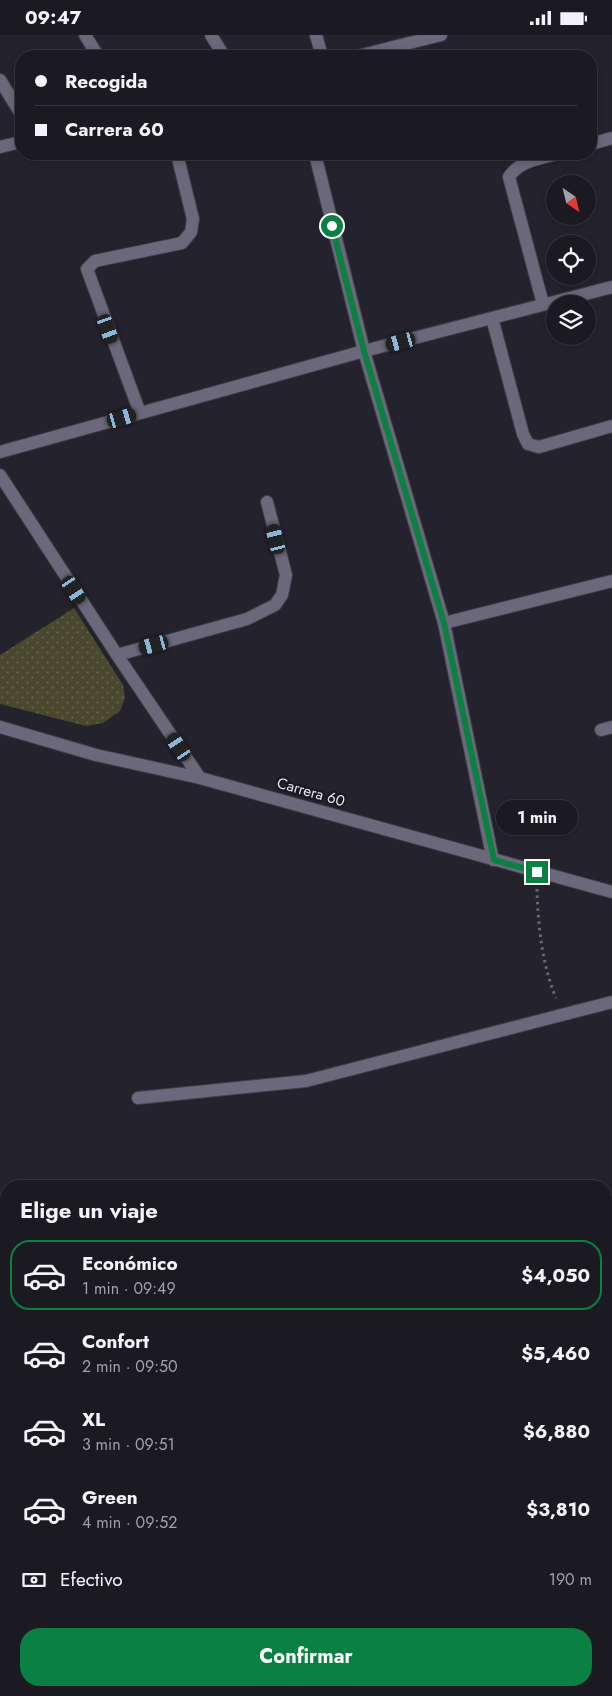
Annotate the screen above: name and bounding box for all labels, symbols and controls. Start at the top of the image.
text: 09:47 [25,4,81,31]
text: Recogida [65,68,148,95]
text: Carrera 60 [65,116,164,143]
north arrow [546,175,596,225]
map controls [546,175,596,345]
route start [321,215,343,237]
button: locate [546,235,596,285]
button: layers [546,295,596,345]
car [95,312,120,346]
car [384,331,417,353]
car [105,407,138,429]
car [265,523,286,555]
car [59,573,88,607]
car [137,634,170,656]
car [164,730,193,764]
street label: Carrera 60 [274,772,348,812]
callout: 1 min [496,799,578,835]
text: 1 min [517,806,557,829]
route end [526,861,548,883]
text: Elige un viaje [20,1194,158,1226]
text: Económico [82,1250,178,1277]
icon: car [22,1253,67,1298]
text: $4,050 [521,1262,590,1289]
text: 1 min · 09:49 [82,1277,176,1300]
text: Confort [82,1328,149,1355]
icon: car [22,1331,67,1376]
text: $5,460 [521,1340,590,1367]
text: 2 min · 09:50 [82,1355,178,1378]
text: XL [82,1406,105,1433]
icon: car [22,1409,67,1454]
text: $6,880 [523,1418,590,1445]
text: 3 min · 09:51 [82,1433,175,1456]
text: Green [82,1484,138,1511]
icon: car [22,1487,67,1532]
text: $3,810 [526,1496,590,1523]
text: 4 min · 09:52 [82,1511,177,1534]
icon: cash [20,1566,48,1594]
text: Efectivo [60,1566,123,1593]
text: 190 m [549,1568,592,1591]
button: Confirmar [20,1628,592,1686]

